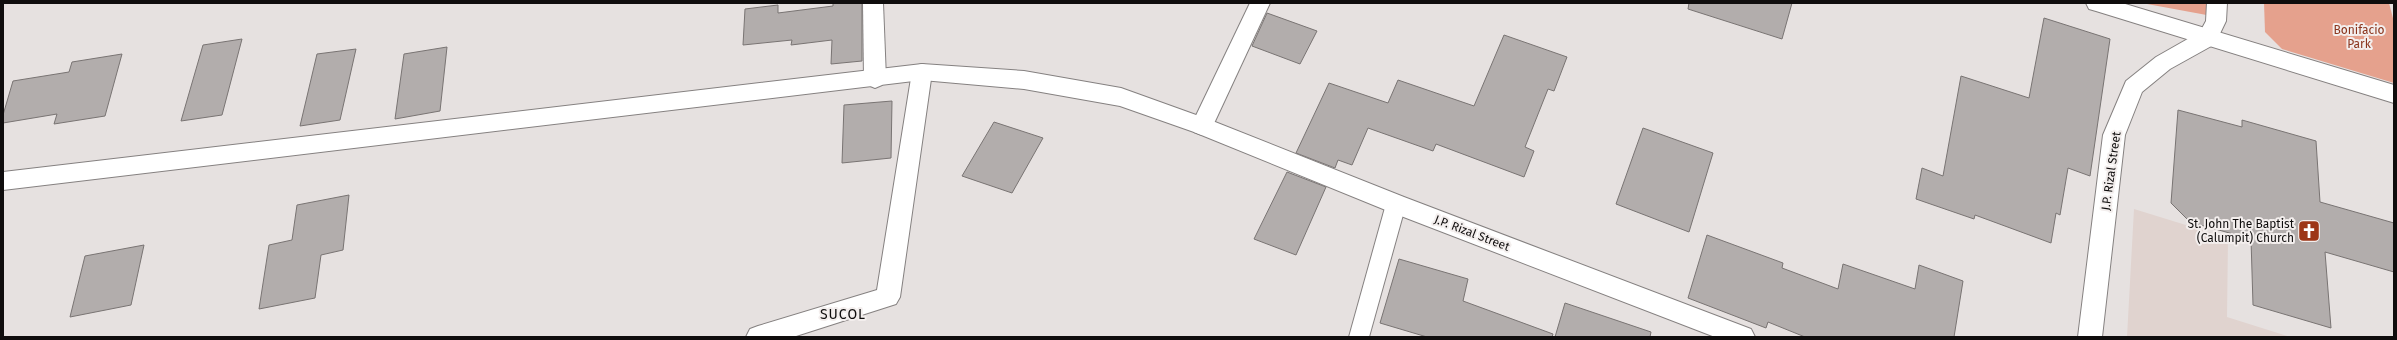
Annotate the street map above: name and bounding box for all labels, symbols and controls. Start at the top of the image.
park label: Bonifacio Park [2333,23,2385,51]
street label: J.P. Rizal Street [2099,130,2124,211]
street label: J.P. Rizal Street [1432,212,1512,254]
place label: St. John The Baptist (Calumpit) Church [2188,217,2295,245]
church icon: St. John The Baptist (Calumpit) Church [2296,218,2322,244]
district label: SUCOL [820,306,866,323]

